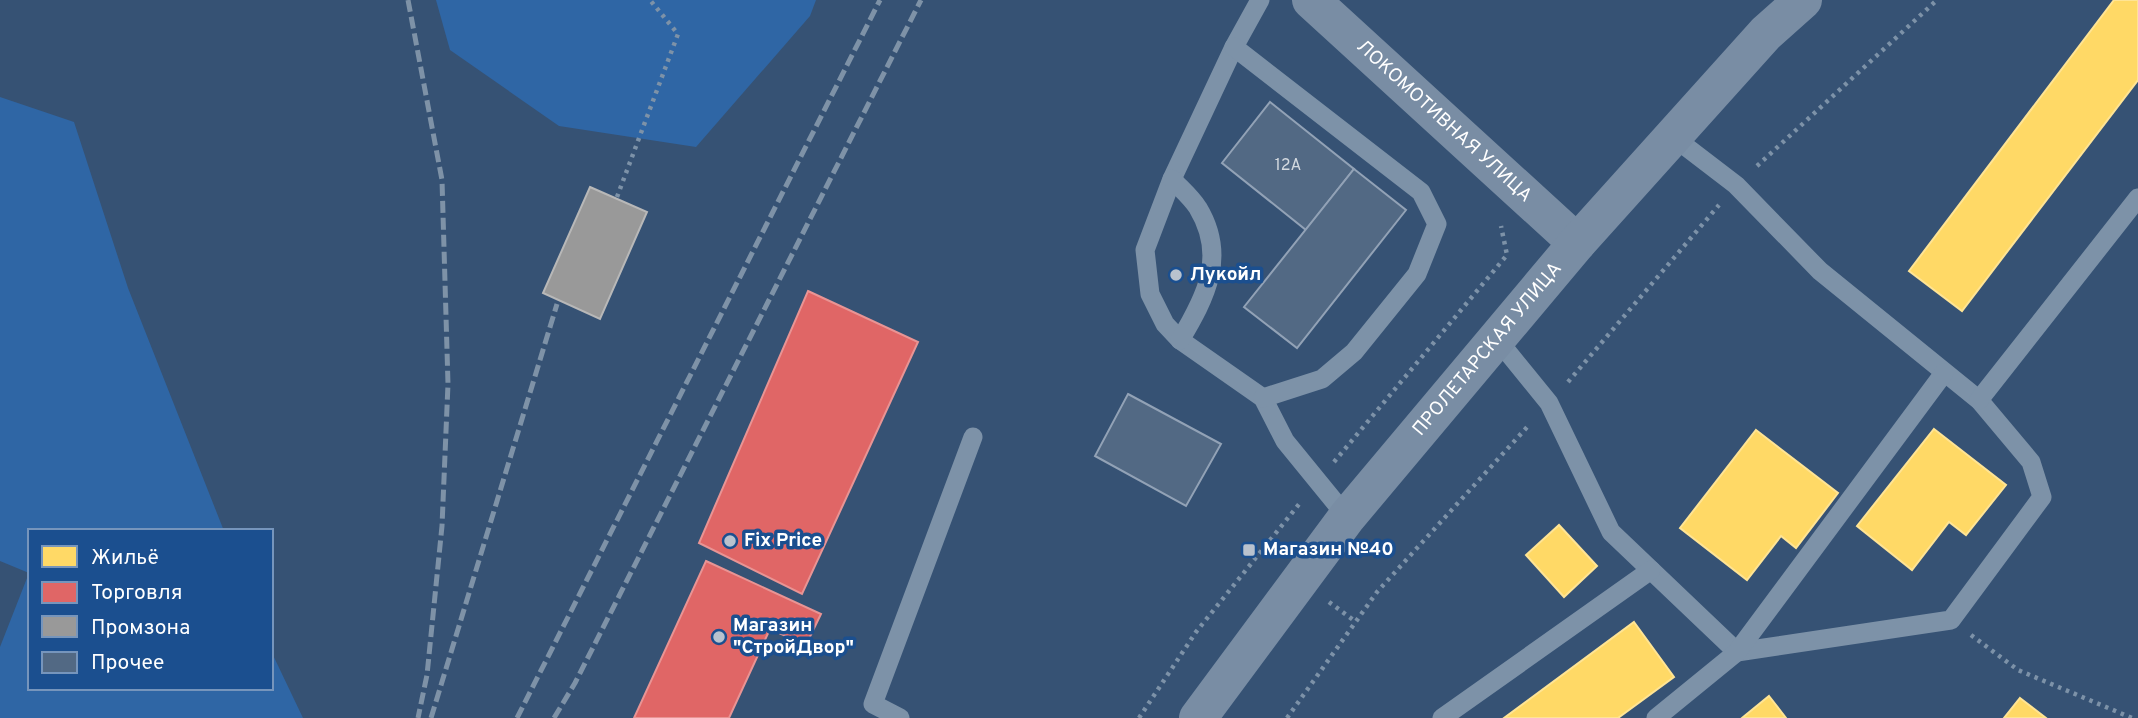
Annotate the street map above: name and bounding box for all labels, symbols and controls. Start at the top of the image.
street label: ЛОКОМОТИВНАЯ УЛИЦА [1351,35,1537,208]
house number: 12А [1275,156,1301,176]
street label: ПРОЛЕТАРСКАЯ УЛИЦА [1408,258,1568,441]
place label: Лукойл [1190,263,1261,287]
marker: Лукойл [1168,267,1184,283]
legend [28,529,273,690]
place label: Fix Price [744,529,822,553]
marker: Fix Price [722,533,738,549]
place label: Магазин №40 [1263,538,1394,562]
marker: Магазин №40 [1241,542,1257,558]
text: Жильё [91,545,159,572]
text: Торговля [91,580,182,607]
place label: Магазин "СтройДвор" [733,614,854,660]
text: Промзона [91,615,190,642]
marker: Магазин "СтройДвор" [711,629,727,645]
text: Прочее [91,650,164,677]

